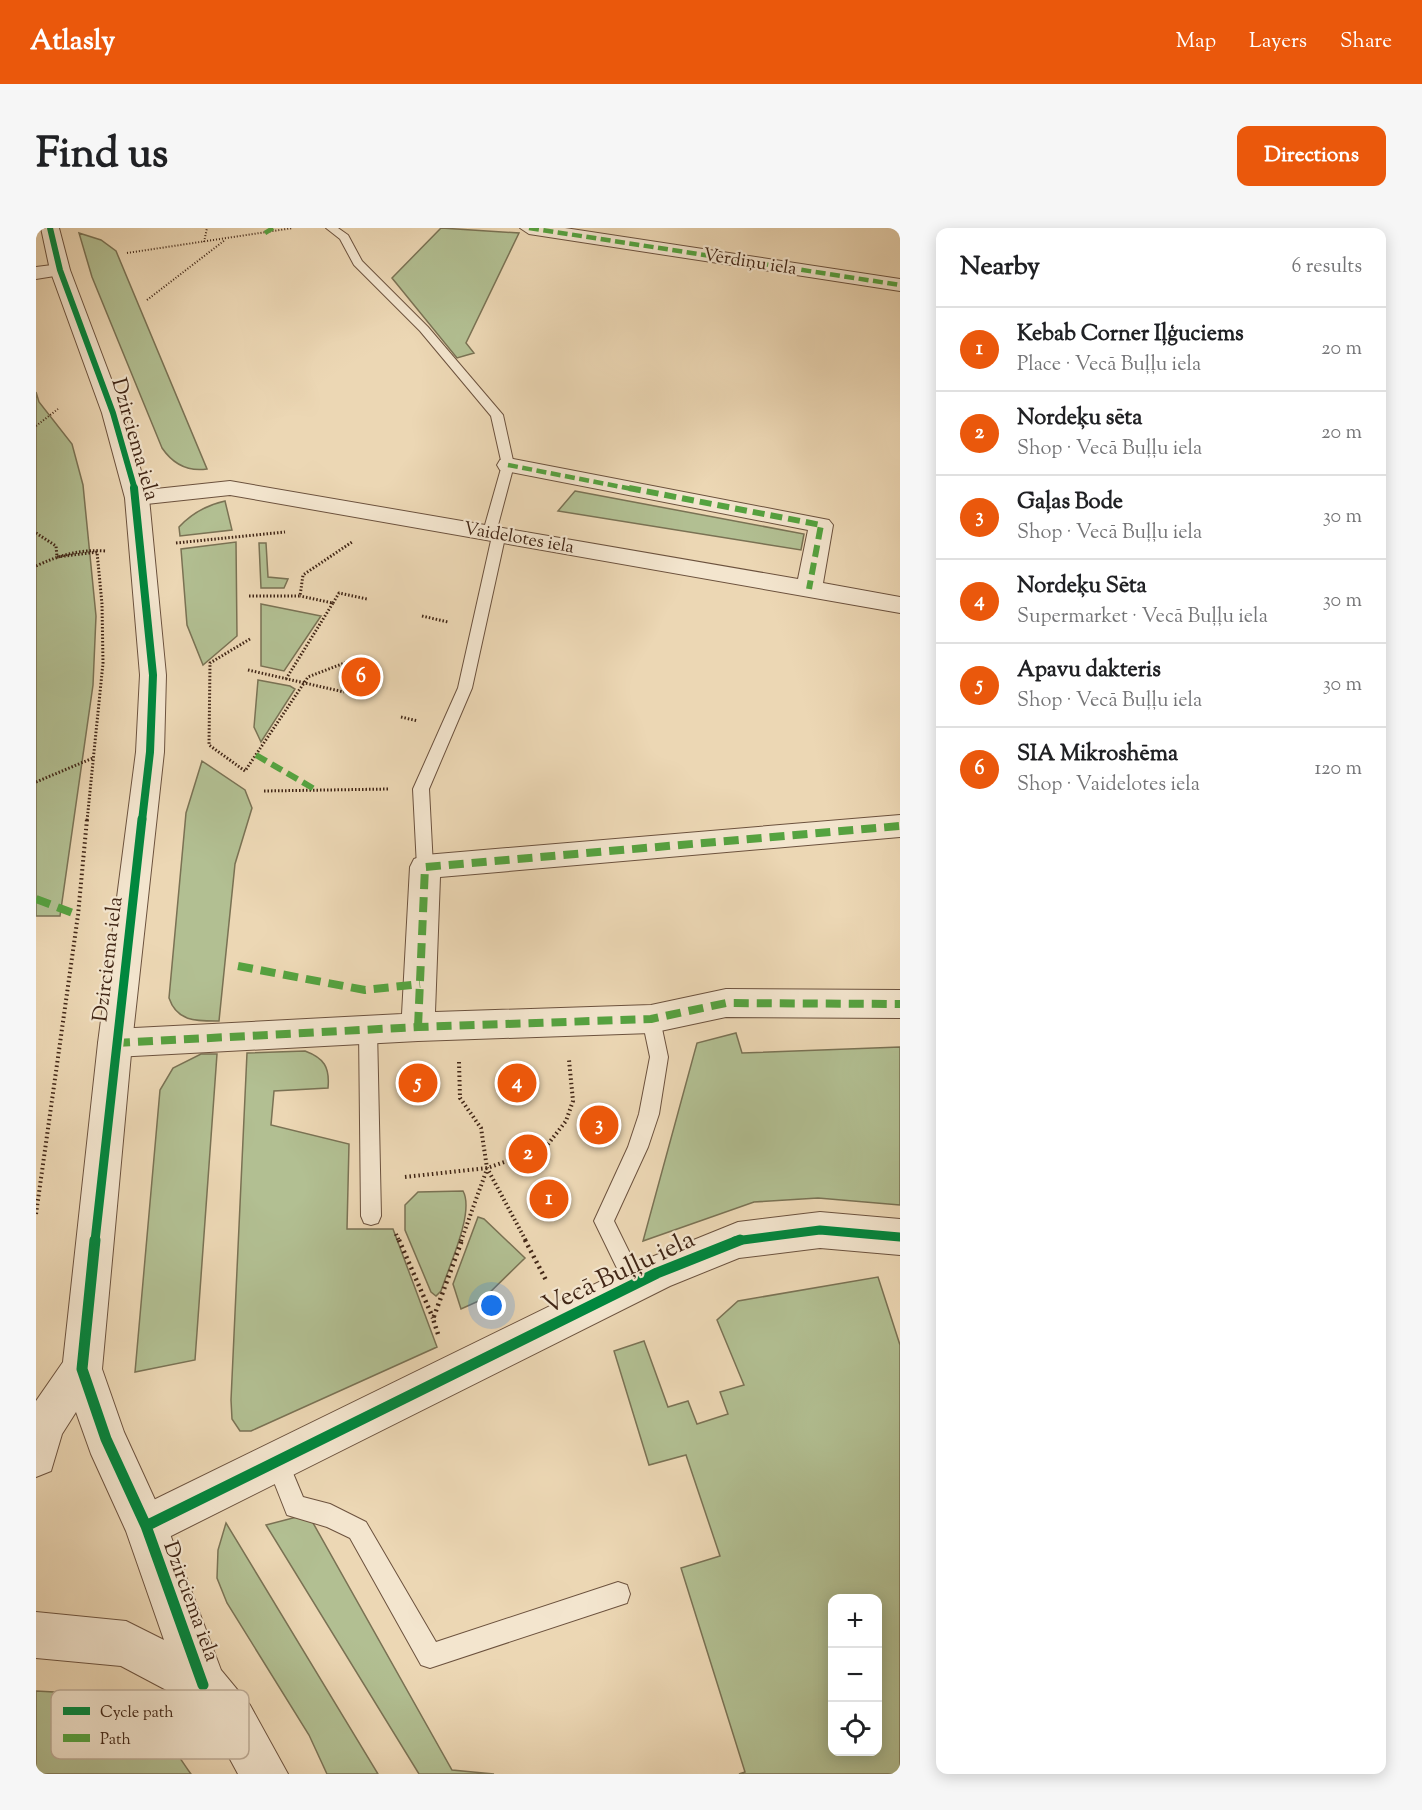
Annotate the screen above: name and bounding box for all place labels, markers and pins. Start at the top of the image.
pin: 6 [342,654,380,700]
pin: 5 [398,1060,437,1106]
pin: 4 [498,1060,536,1106]
pin: 3 [580,1102,618,1148]
pin: 2 [508,1132,548,1176]
pin: 1 [530,1176,568,1222]

